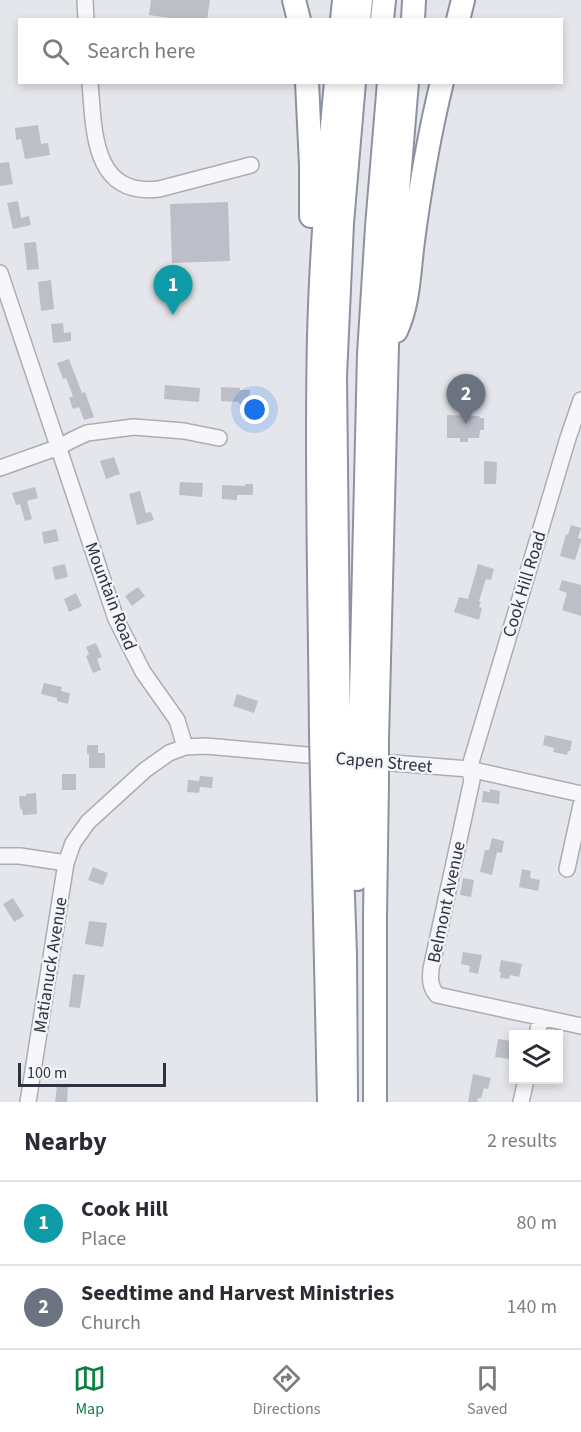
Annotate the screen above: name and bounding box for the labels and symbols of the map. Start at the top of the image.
pin: 1 [154,266,192,315]
pin: 2 [446,374,486,424]
your location [240,395,269,424]
street label: Cook Hill Road [496,528,552,640]
street label: Mountain Road [78,539,143,654]
street label: Capen Street [335,746,433,779]
street label: Belmont Avenue [421,839,472,965]
street label: Matianuck Avenue [27,895,74,1035]
scale bar [18,1060,166,1088]

